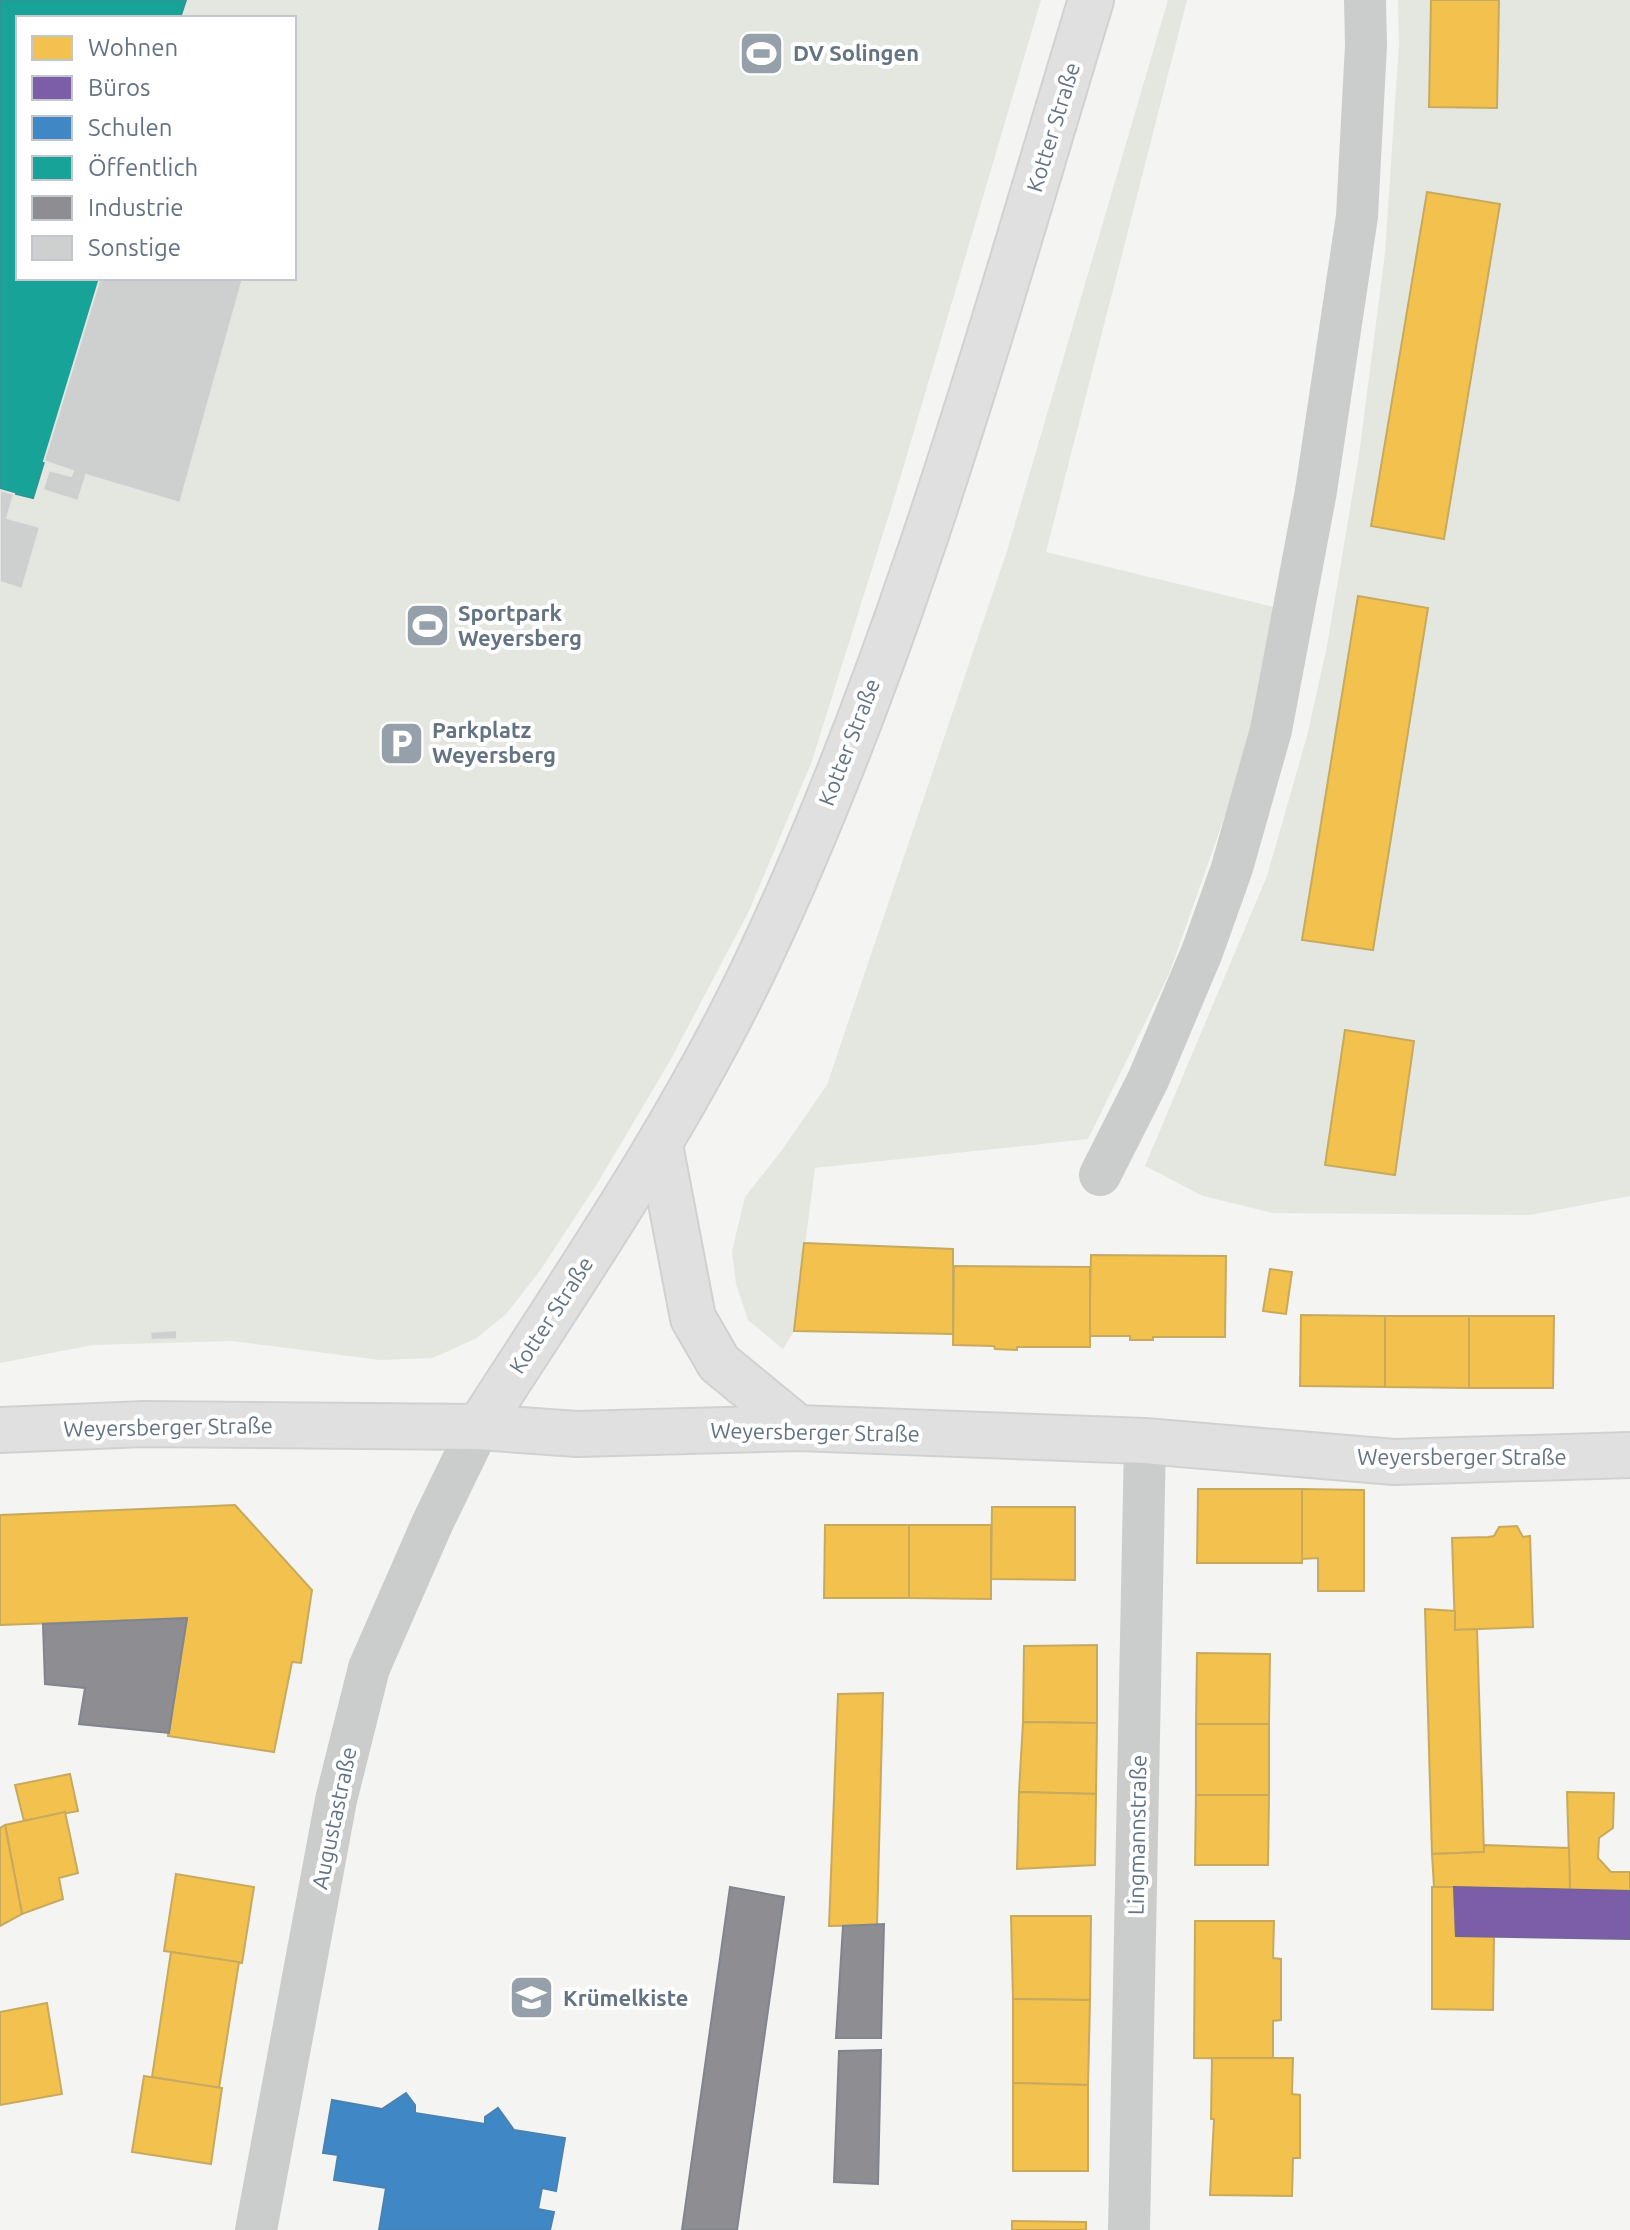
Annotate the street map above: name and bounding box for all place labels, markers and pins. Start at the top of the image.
sports icon: DV Solingen [738,29,786,77]
place label: DV Solingen [793,40,919,65]
place label: Sportpark Weyersberg [458,600,582,650]
sports icon: Sportpark Weyersberg [403,602,451,650]
place label: Parkplatz Weyersberg [432,717,556,767]
parking icon: Parkplatz Weyersberg [377,719,425,767]
school or university icon: Krümelkiste [508,1974,556,2022]
place label: Krümelkiste [563,1985,689,2010]

